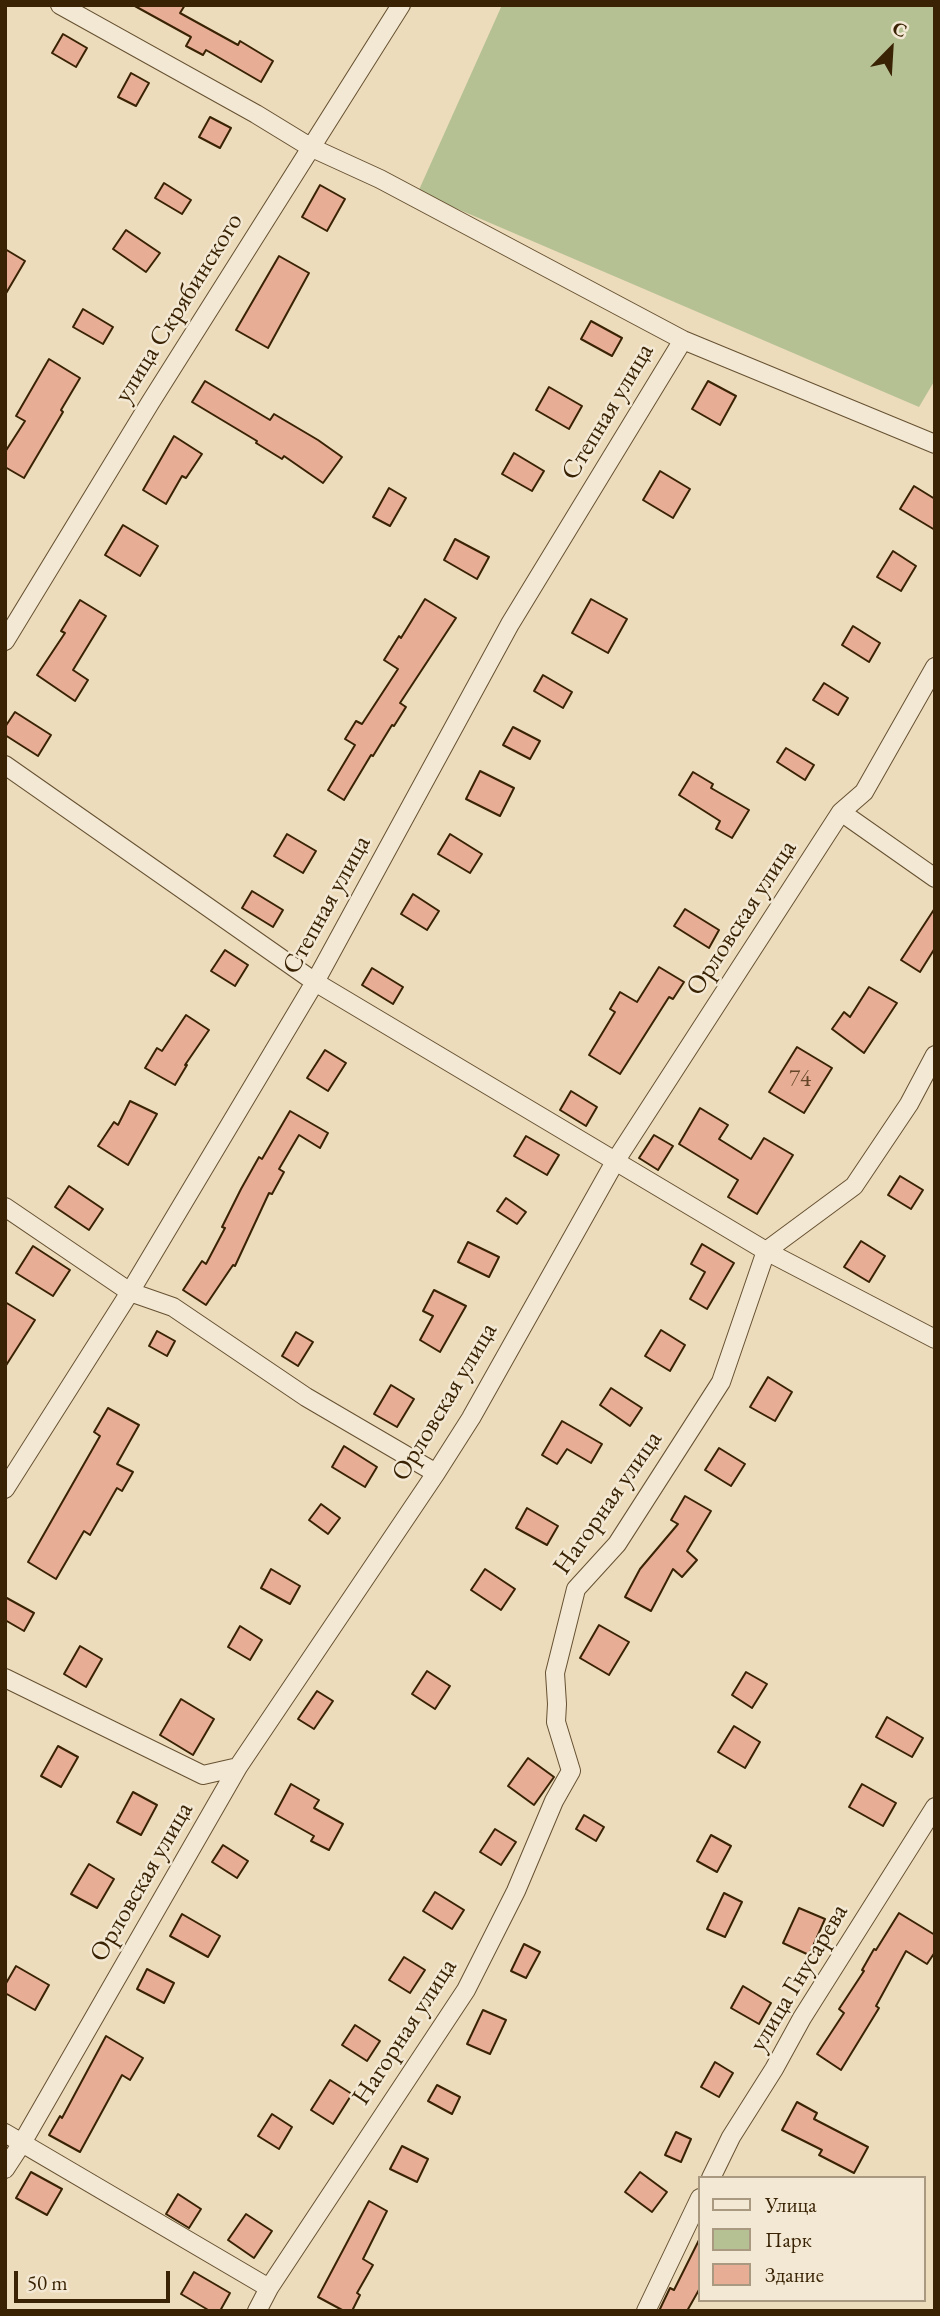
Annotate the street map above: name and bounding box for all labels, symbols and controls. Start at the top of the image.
north arrow [856,14,926,84]
text: С [888,15,911,44]
street label: улица Скрябинского [108,207,250,409]
street label: Степная улица [555,338,661,486]
street label: Степная улица [276,830,378,980]
street label: Орловская улица [680,834,804,1002]
house number: 74 [789,1066,811,1094]
street label: Орловская улица [385,1317,505,1487]
street label: Нагорная улица [547,1425,669,1581]
street label: Орловская улица [84,1797,200,1967]
street label: улица Гнусарева [743,1899,855,2057]
street label: Нагорная улица [346,1953,464,2111]
legend [698,2176,926,2302]
text: Улица [765,2191,817,2218]
text: Парк [765,2226,812,2253]
scale bar [18,2256,173,2300]
text: Здание [765,2261,824,2288]
text: 50 m [27,2269,68,2296]

